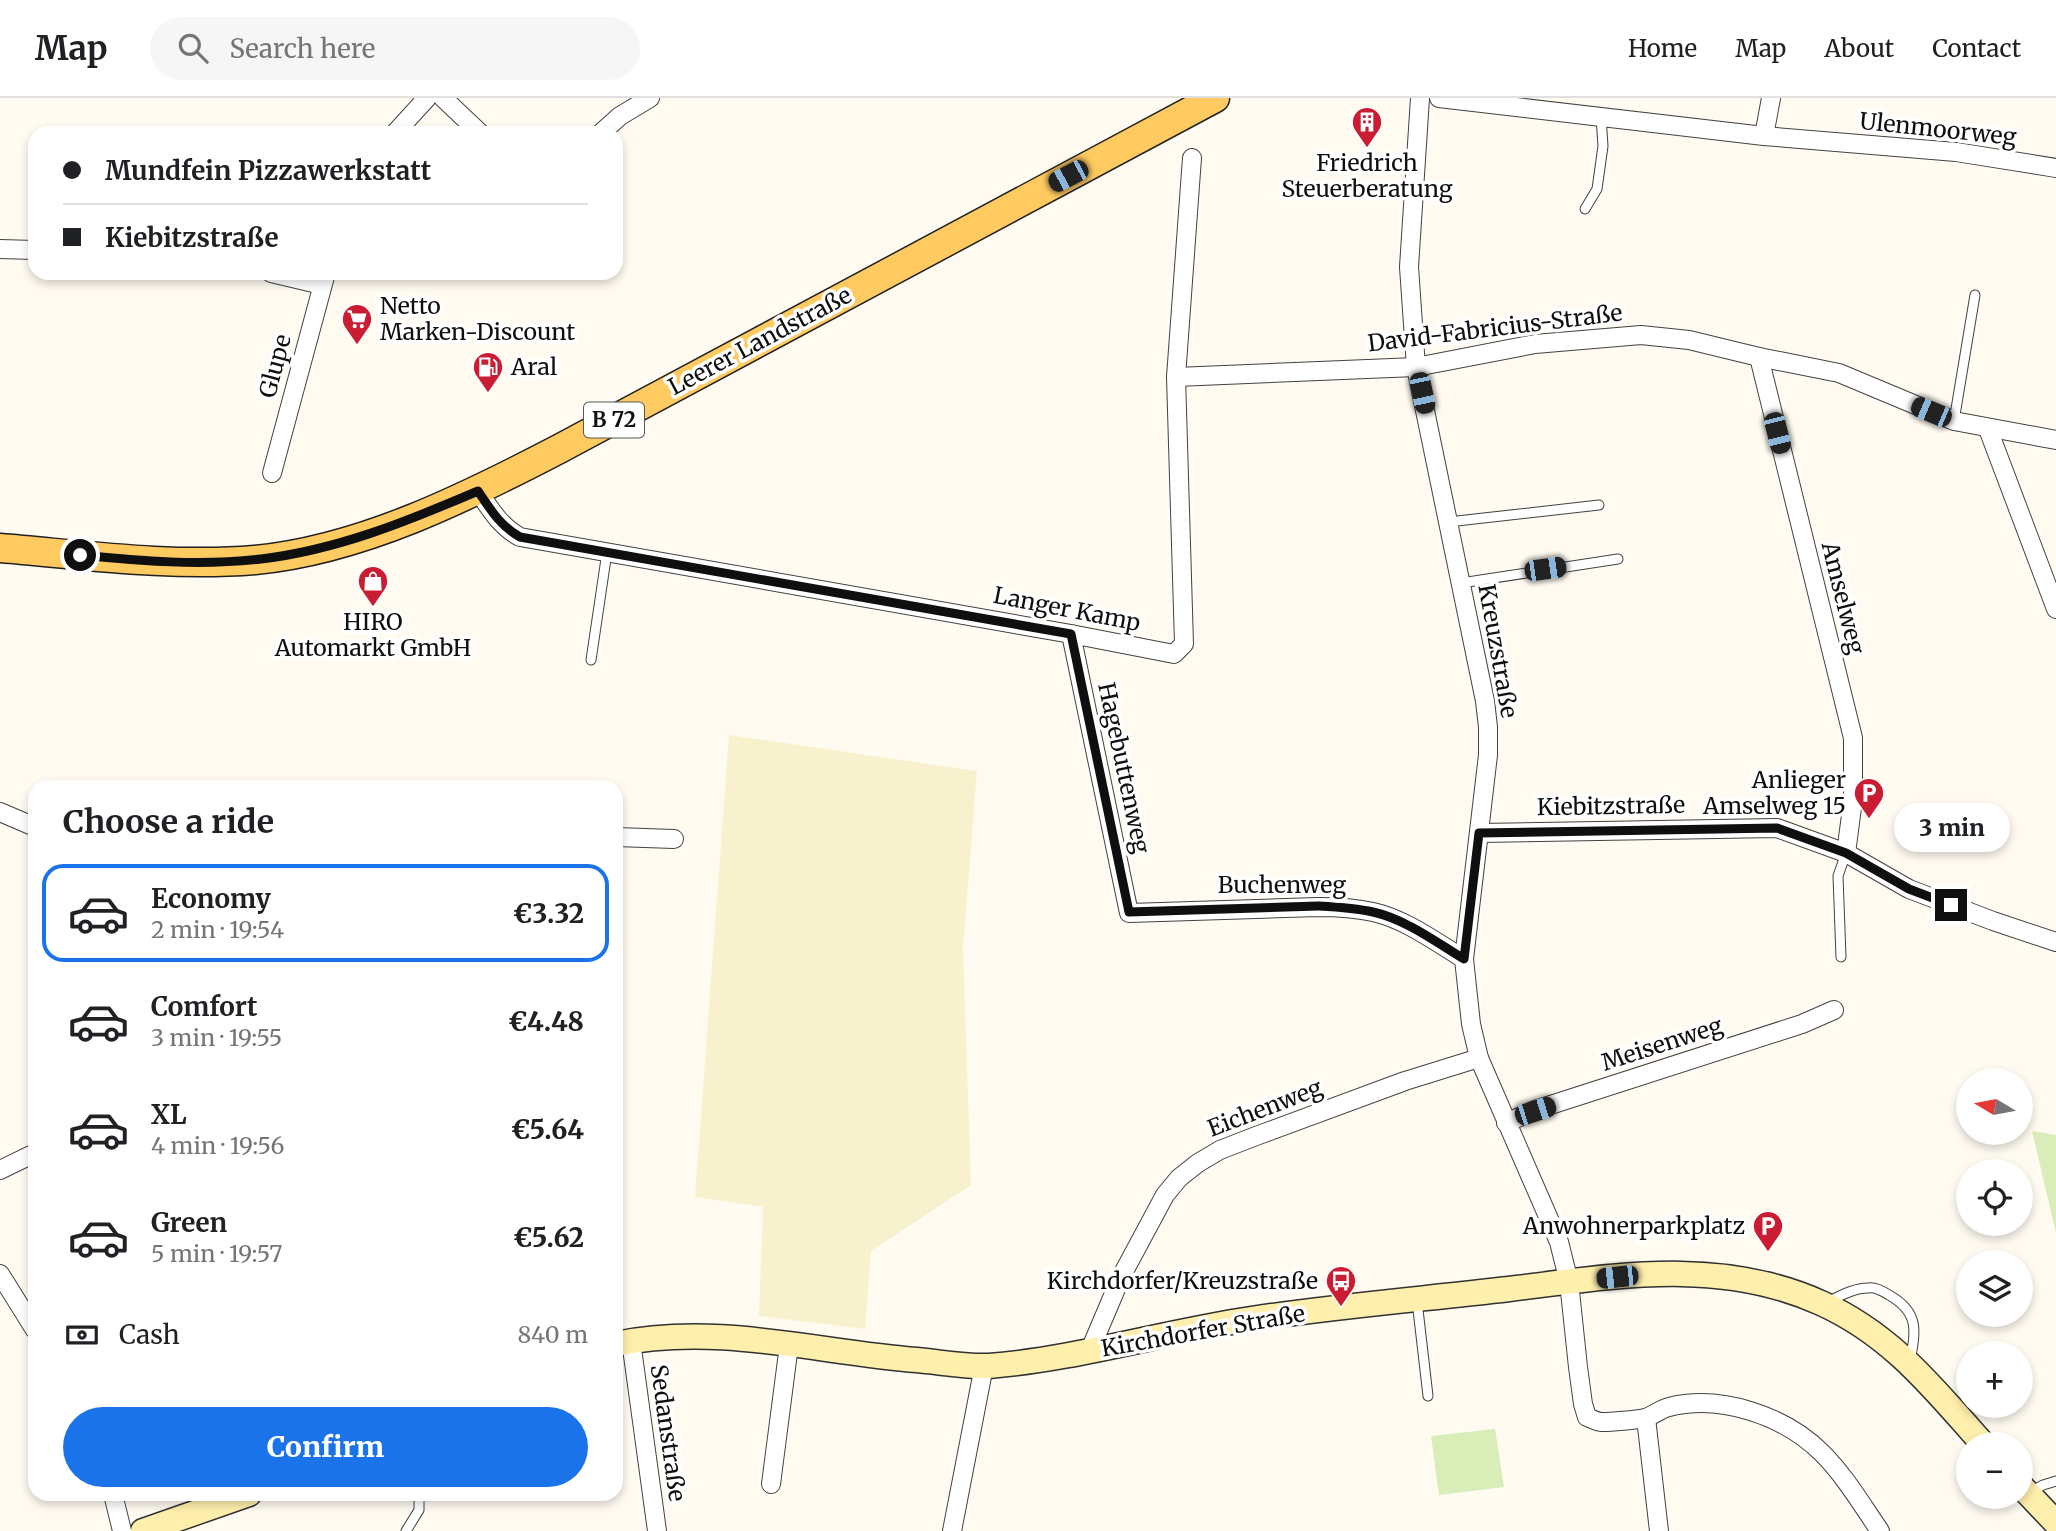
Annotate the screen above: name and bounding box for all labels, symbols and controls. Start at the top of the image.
search box [150,17,640,80]
text: Map [35,28,108,69]
icon: search [174,29,212,67]
text: Search here [230,32,375,65]
text: Home [1628,33,1697,64]
text: Map [1735,33,1786,64]
text: About [1824,33,1894,64]
text: Contact [1932,33,2021,64]
building icon: Friedrich Steuerberatung [1350,105,1384,149]
street label: Ulenmoorweg [1858,106,2018,151]
place label: Friedrich Steuerberatung [1281,148,1453,203]
text: Mundfein Pizzawerkstatt [105,154,431,187]
car [1045,157,1092,195]
text: Kiebitzstraße [105,221,279,254]
street label: Leerer Landstraße [663,280,856,401]
place label: Netto Marken-Discount [380,291,575,346]
street label: David-Fabricius-Straße [1366,297,1624,358]
supermarket icon: Netto Marken-Discount [340,302,374,346]
street label: Glupe [252,331,297,401]
fuel station icon: Aral [471,350,505,394]
place label: Aral [510,352,557,381]
car [1408,370,1437,416]
car [1908,394,1955,430]
road number: B 72 [584,402,644,438]
car [1762,410,1793,456]
street label: Amselweg [1815,538,1871,657]
route start [64,539,96,571]
car [1523,556,1568,582]
shop icon: HIRO Automarkt GmbH [356,564,390,608]
street label: Langer Kamp [991,580,1143,637]
street label: Kreuzstraße [1472,582,1525,720]
place label: HIRO Automarkt GmbH [274,607,471,662]
street label: Hagebuttenweg [1092,680,1157,856]
place label: Anlieger Amselweg 15 [1702,765,1846,820]
parking icon: Anlieger Amselweg 15 [1852,776,1886,820]
street label: Kiebitzstraße [1536,790,1685,821]
text: Choose a ride [63,802,274,842]
callout: 3 min [1893,804,2009,852]
text: 3 min [1919,813,1985,842]
street label: Buchenweg [1218,870,1346,899]
icon: car [67,882,130,945]
text: Economy [151,882,271,915]
route end [1935,889,1967,921]
text: €3.32 [513,897,584,930]
text: 2 min · 19:54 [151,915,284,944]
icon: car [67,990,130,1053]
text: Comfort [151,990,257,1023]
text: €4.48 [508,1005,584,1038]
street label: Meisenweg [1598,1010,1726,1077]
text: 3 min · 19:55 [151,1023,282,1052]
north arrow [1956,1068,2034,1144]
map controls [1956,1068,2033,1509]
street label: Eichenweg [1203,1072,1326,1143]
car [1512,1095,1559,1127]
icon: car [67,1098,130,1161]
text: XL [151,1098,187,1131]
text: €5.64 [511,1113,584,1146]
text: 4 min · 19:56 [151,1131,284,1160]
button: locate [1956,1159,2033,1236]
icon: car [67,1206,130,1269]
text: Green [151,1206,227,1239]
parking icon: Anwohnerparkplatz [1751,1209,1785,1253]
place label: Anwohnerparkplatz [1522,1211,1745,1240]
text: €5.62 [513,1221,584,1254]
text: 5 min · 19:57 [151,1239,282,1268]
button: layers [1956,1250,2033,1327]
bus stop icon: Kirchdorfer/Kreuzstraße [1324,1264,1358,1308]
car [1596,1264,1639,1290]
place label: Kirchdorfer/Kreuzstraße [1047,1266,1318,1295]
street label: Kirchdorfer Straße [1099,1298,1307,1363]
icon: cash [63,1316,101,1354]
text: Cash [119,1318,180,1351]
text: 840 m [517,1320,588,1349]
button: + [1956,1341,2033,1418]
street label: Sedanstraße [645,1363,692,1503]
button: Confirm [63,1407,588,1487]
button: − [1956,1432,2033,1509]

